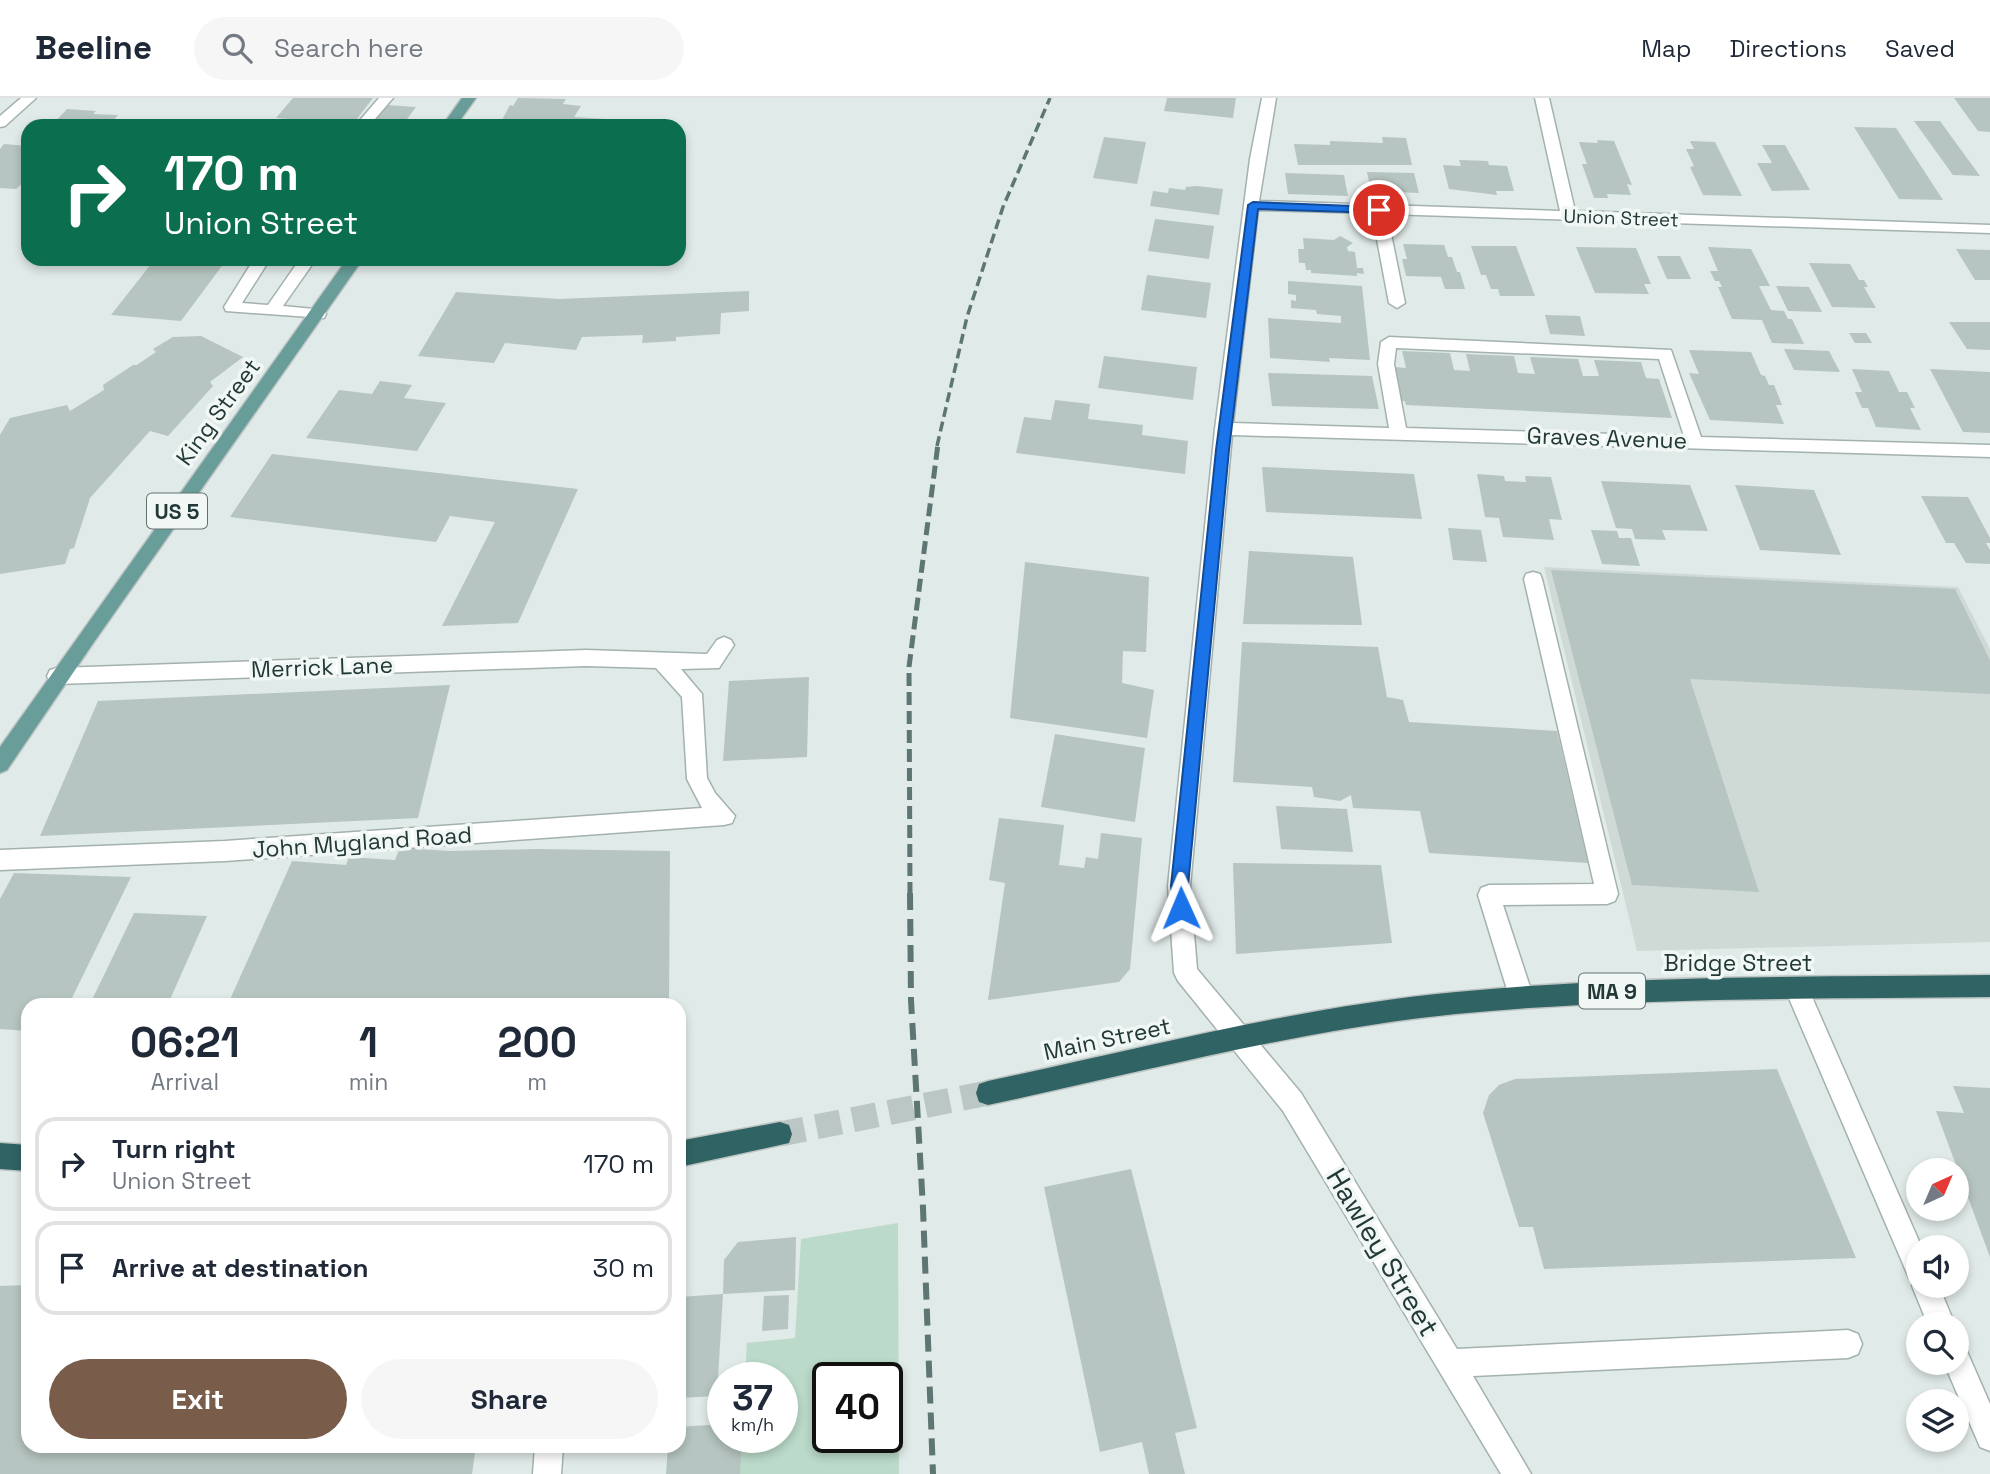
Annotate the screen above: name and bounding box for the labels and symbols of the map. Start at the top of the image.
pin [1349,180,1409,240]
street label: Union Street [1563,203,1679,233]
street label: King Street [169,353,267,471]
street label: Graves Avenue [1526,420,1688,456]
road number: US 5 [147,494,207,528]
street label: Merrick Lane [251,650,393,684]
street label: John Mygland Road [251,819,473,865]
position arrow [1144,871,1218,945]
street label: Bridge Street [1664,948,1812,978]
road number: MA 9 [1579,974,1645,1008]
street label: Main Street [1041,1011,1173,1067]
north arrow [1906,1158,1969,1222]
street label: Hawley Street [1319,1161,1447,1343]
speed limit sign: 40 [812,1362,903,1453]

